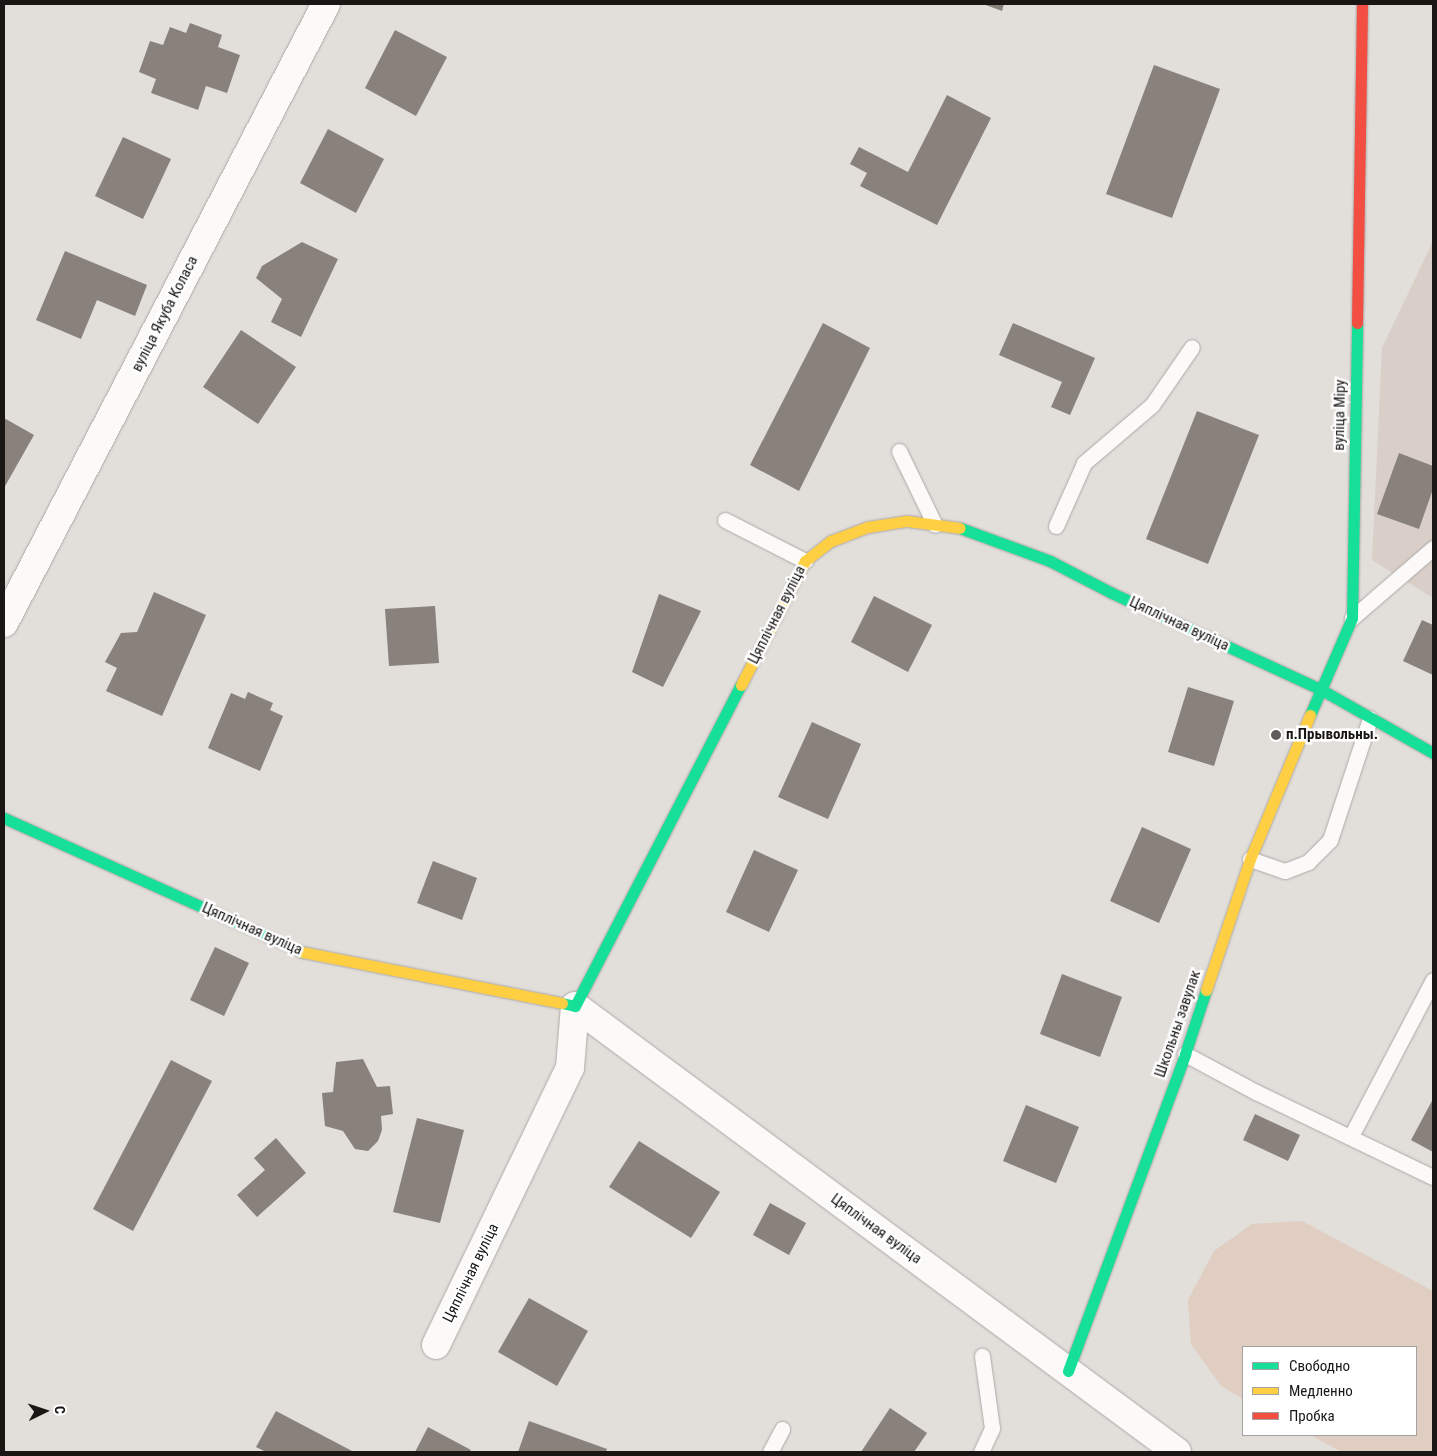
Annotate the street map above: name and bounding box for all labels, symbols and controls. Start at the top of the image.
street label: вуліца Якуба Коласа [128,253,202,375]
street label: вуліца Міру [1330,379,1350,451]
street label: Цяплічная вуліца [745,563,809,667]
street label: Цяплічная вуліца [1126,593,1232,655]
place label: п.Прывольны. [1286,726,1378,744]
marker: п.Прывольны. [1270,729,1282,741]
street label: Цяплічная вуліца [199,899,305,959]
street label: Школьны завулак [1151,968,1205,1080]
street label: Цяплічная вуліца [827,1190,925,1268]
street label: Цяплічная вуліца [439,1221,503,1325]
legend [1242,1346,1417,1436]
text: Свободно [1289,1357,1350,1375]
text: Медленно [1289,1382,1353,1400]
north arrow [20,1386,70,1436]
text: С [52,1405,68,1414]
text: Пробка [1289,1407,1335,1425]

